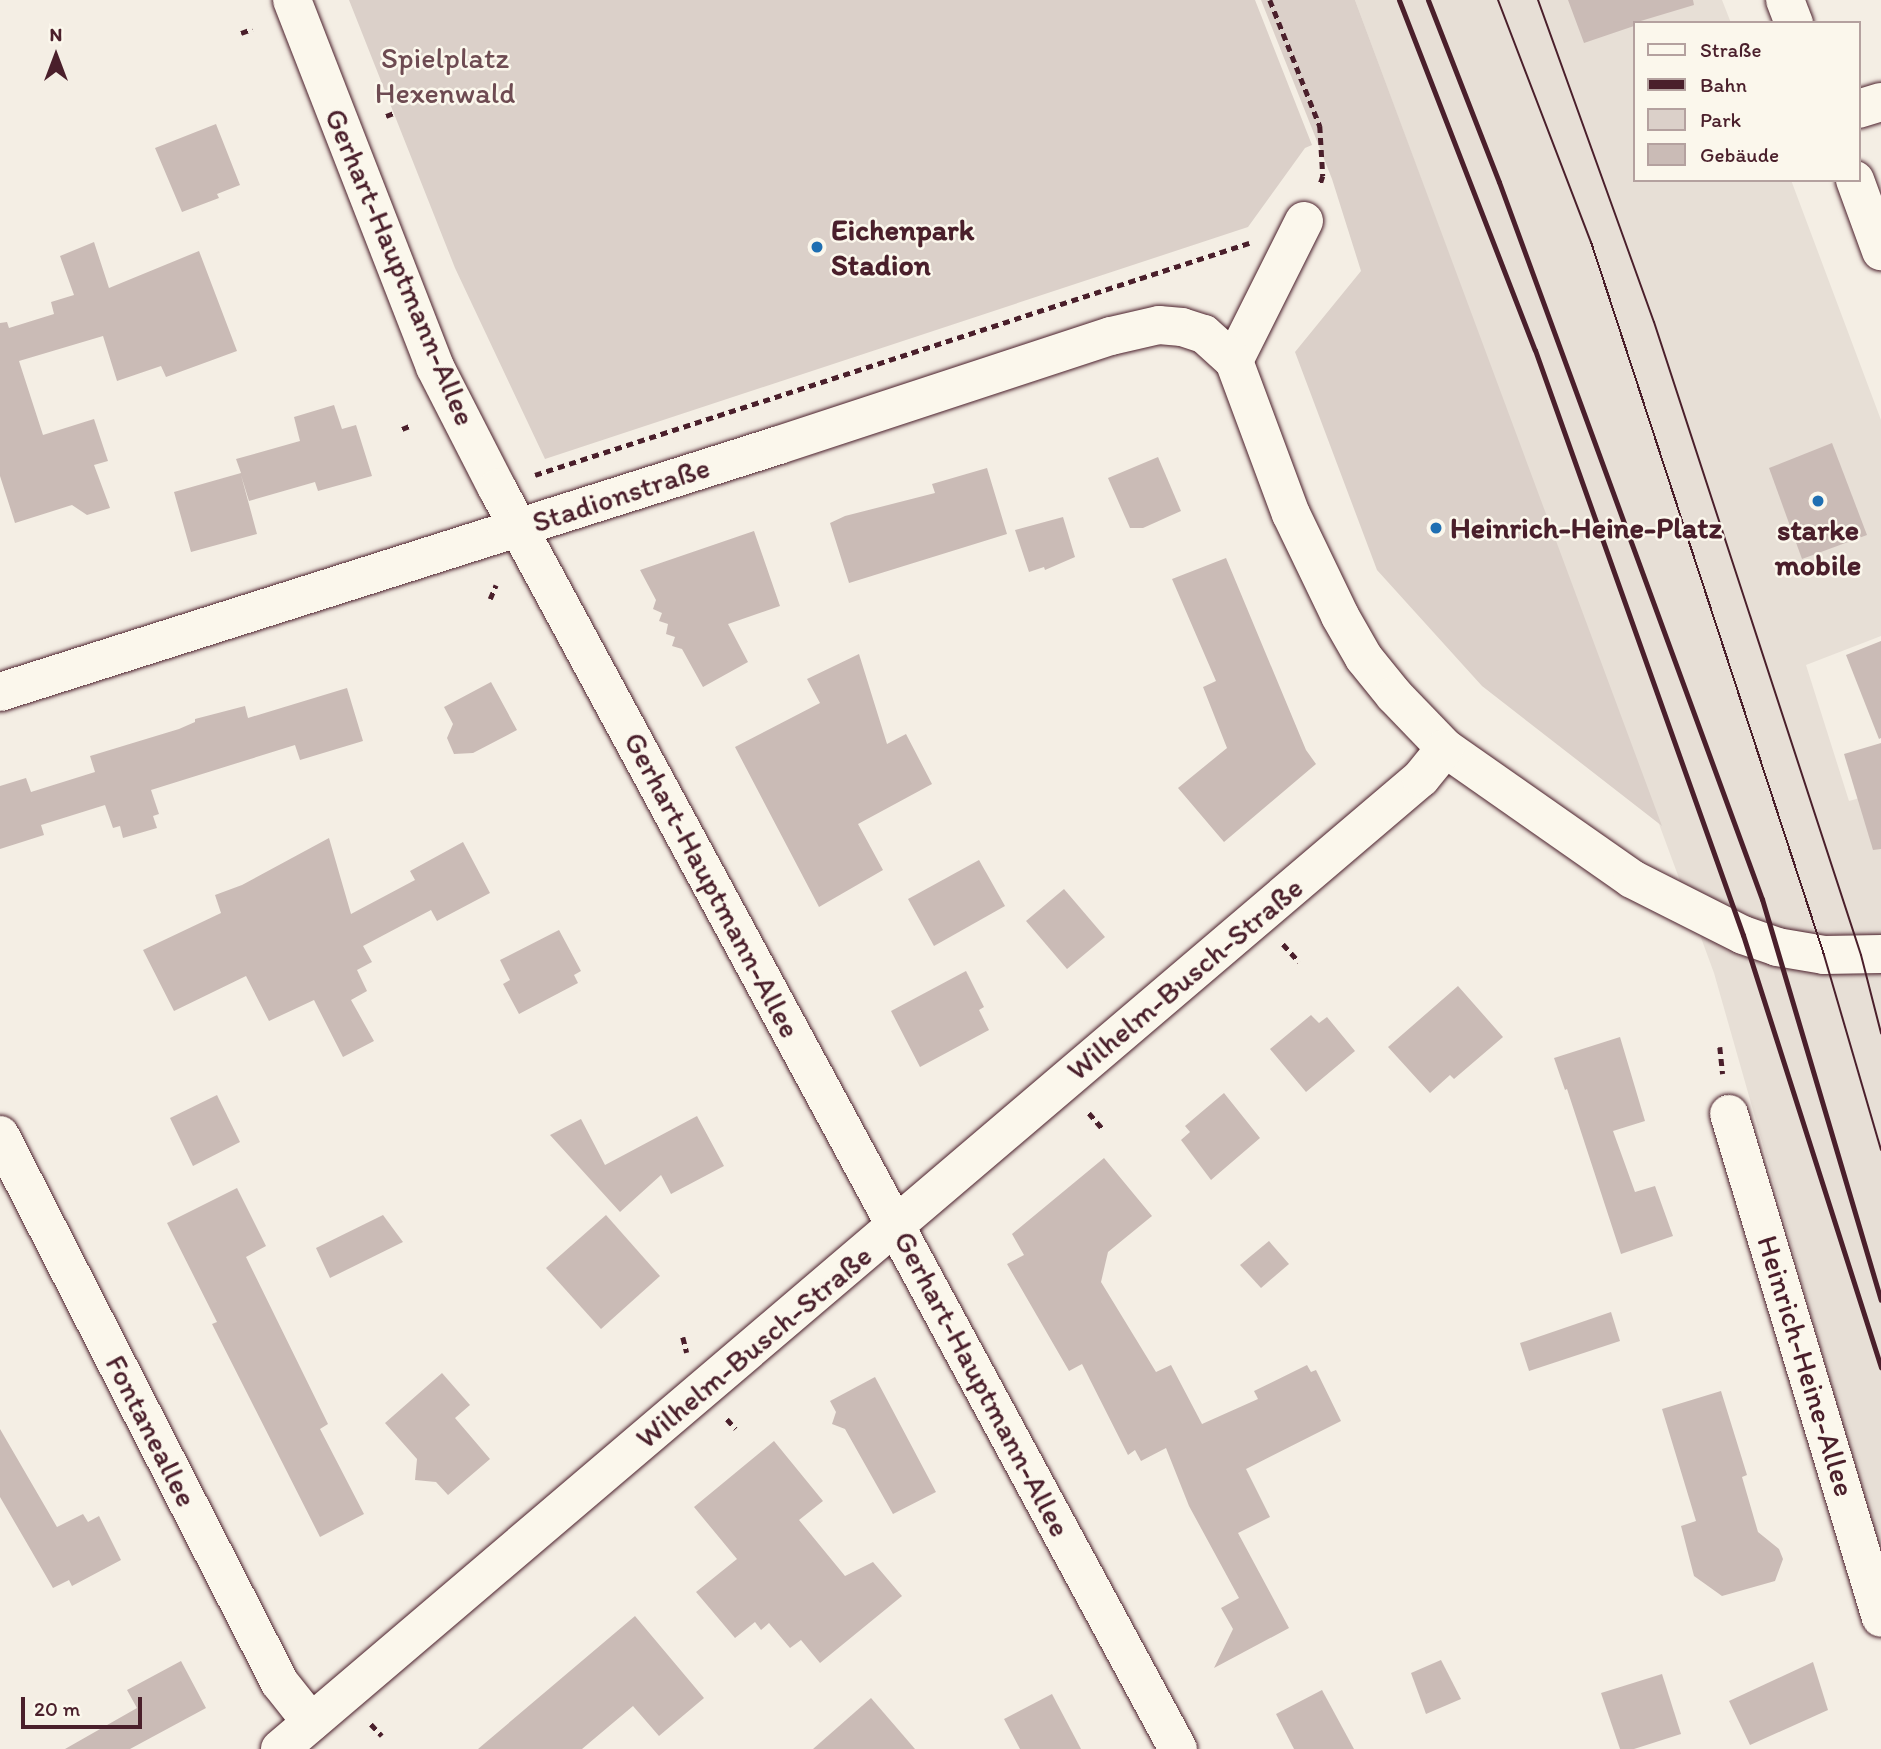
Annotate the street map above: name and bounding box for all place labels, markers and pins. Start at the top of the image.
place label: Eichenpark Stadion [831,212,974,282]
marker: Eichenpark Stadion [809,239,825,255]
marker: starke mobile [1810,493,1826,509]
place label: Heinrich-Heine-Platz [1450,510,1722,546]
place label: starke mobile [1775,512,1861,582]
marker: Heinrich-Heine-Platz [1428,520,1444,536]

